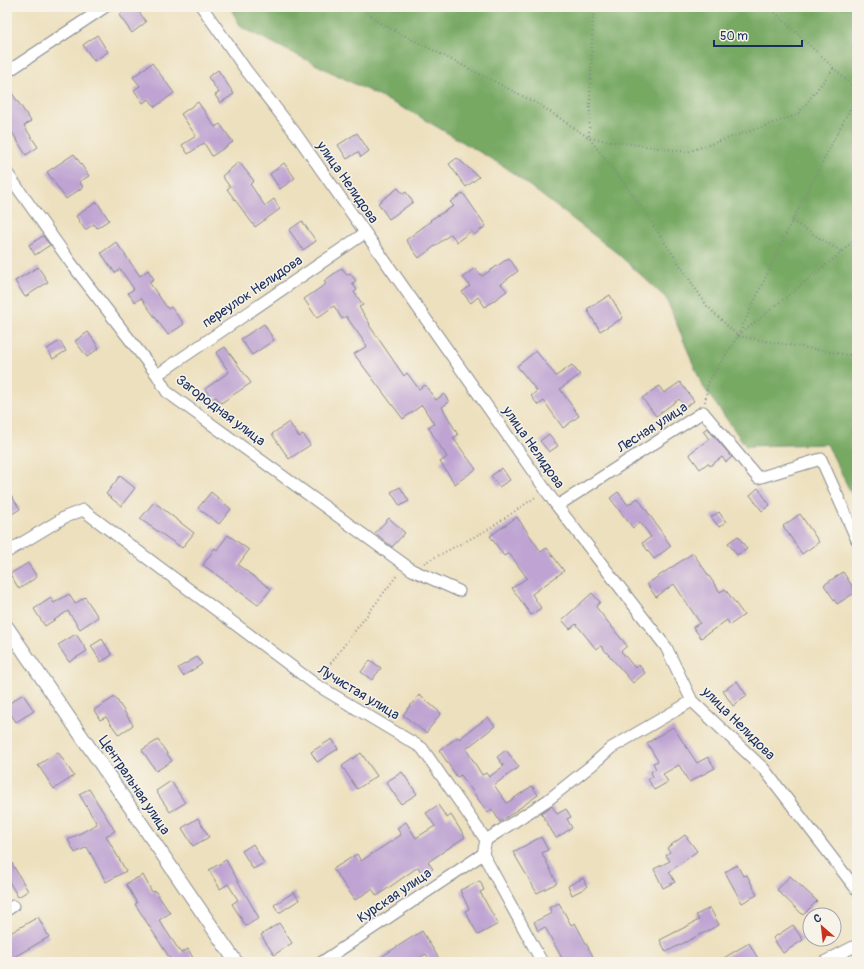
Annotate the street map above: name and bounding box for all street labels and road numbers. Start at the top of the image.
street label: улица Нелидова [312,137,382,227]
street label: переулок Нелидова [199,252,306,331]
street label: Загородная улица [173,371,269,450]
street label: Лесная улица [613,398,691,457]
street label: улица Нелидова [498,402,568,492]
street label: Лучистая улица [314,661,403,724]
street label: улица Нелидова [698,682,779,764]
street label: Центральная улица [95,733,174,838]
street label: Курская улица [354,864,435,926]

